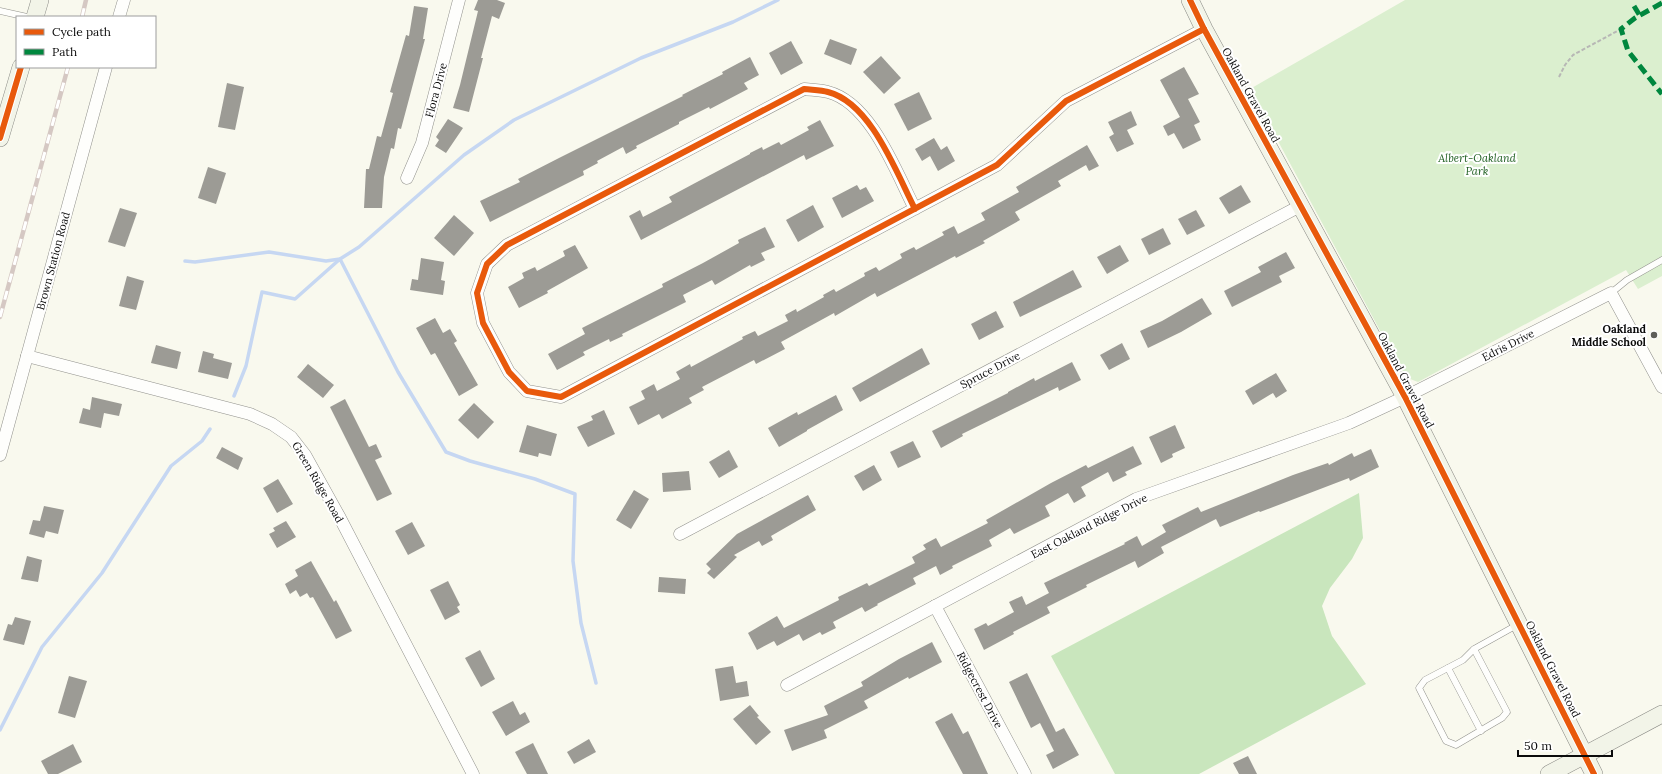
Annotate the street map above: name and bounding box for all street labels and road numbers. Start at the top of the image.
street label: Oakland Gravel Road [1219,45,1283,145]
street label: Flora Drive [422,61,450,119]
street label: Brown Station Road [33,210,73,312]
street label: Edris Drive [1480,326,1536,364]
street label: Oakland Gravel Road [1375,330,1437,431]
street label: Spruce Drive [957,348,1023,392]
street label: Green Ridge Road [289,439,347,525]
street label: East Oakland Ridge Drive [1028,490,1150,561]
street label: Oakland Gravel Road [1523,618,1584,720]
street label: Ridgecrest Drive [954,649,1006,731]

